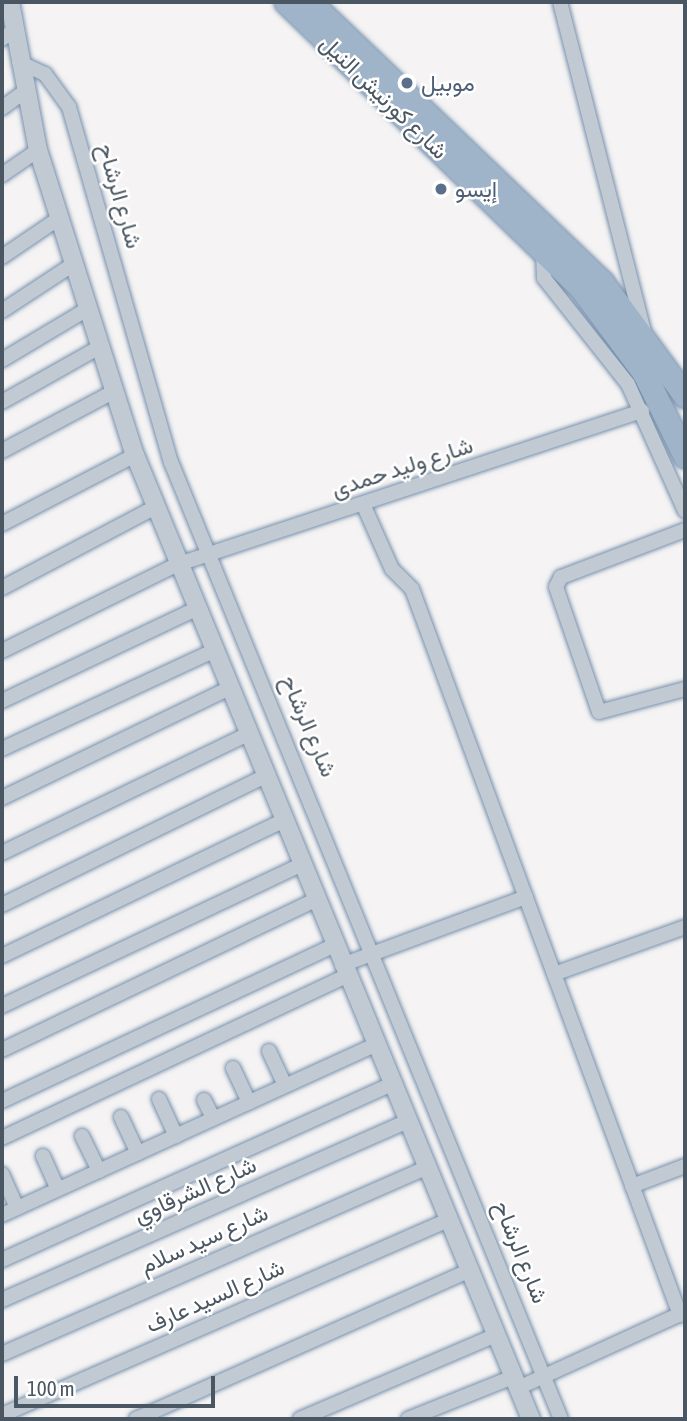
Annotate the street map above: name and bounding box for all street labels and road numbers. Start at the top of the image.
street label: شارع كورنيش النيل [314,29,454,165]
street label: شارع الرشاح [92,140,148,252]
street label: شارع وليد حمدى [328,431,476,503]
street label: شارع الرشاح [275,671,343,781]
street label: شارع الشرقاوي [130,1151,260,1229]
street label: شارع الرشاح [488,1197,554,1307]
street label: شارع سيد سلام [136,1199,272,1279]
street label: شارع السيد عارف [141,1253,289,1339]

